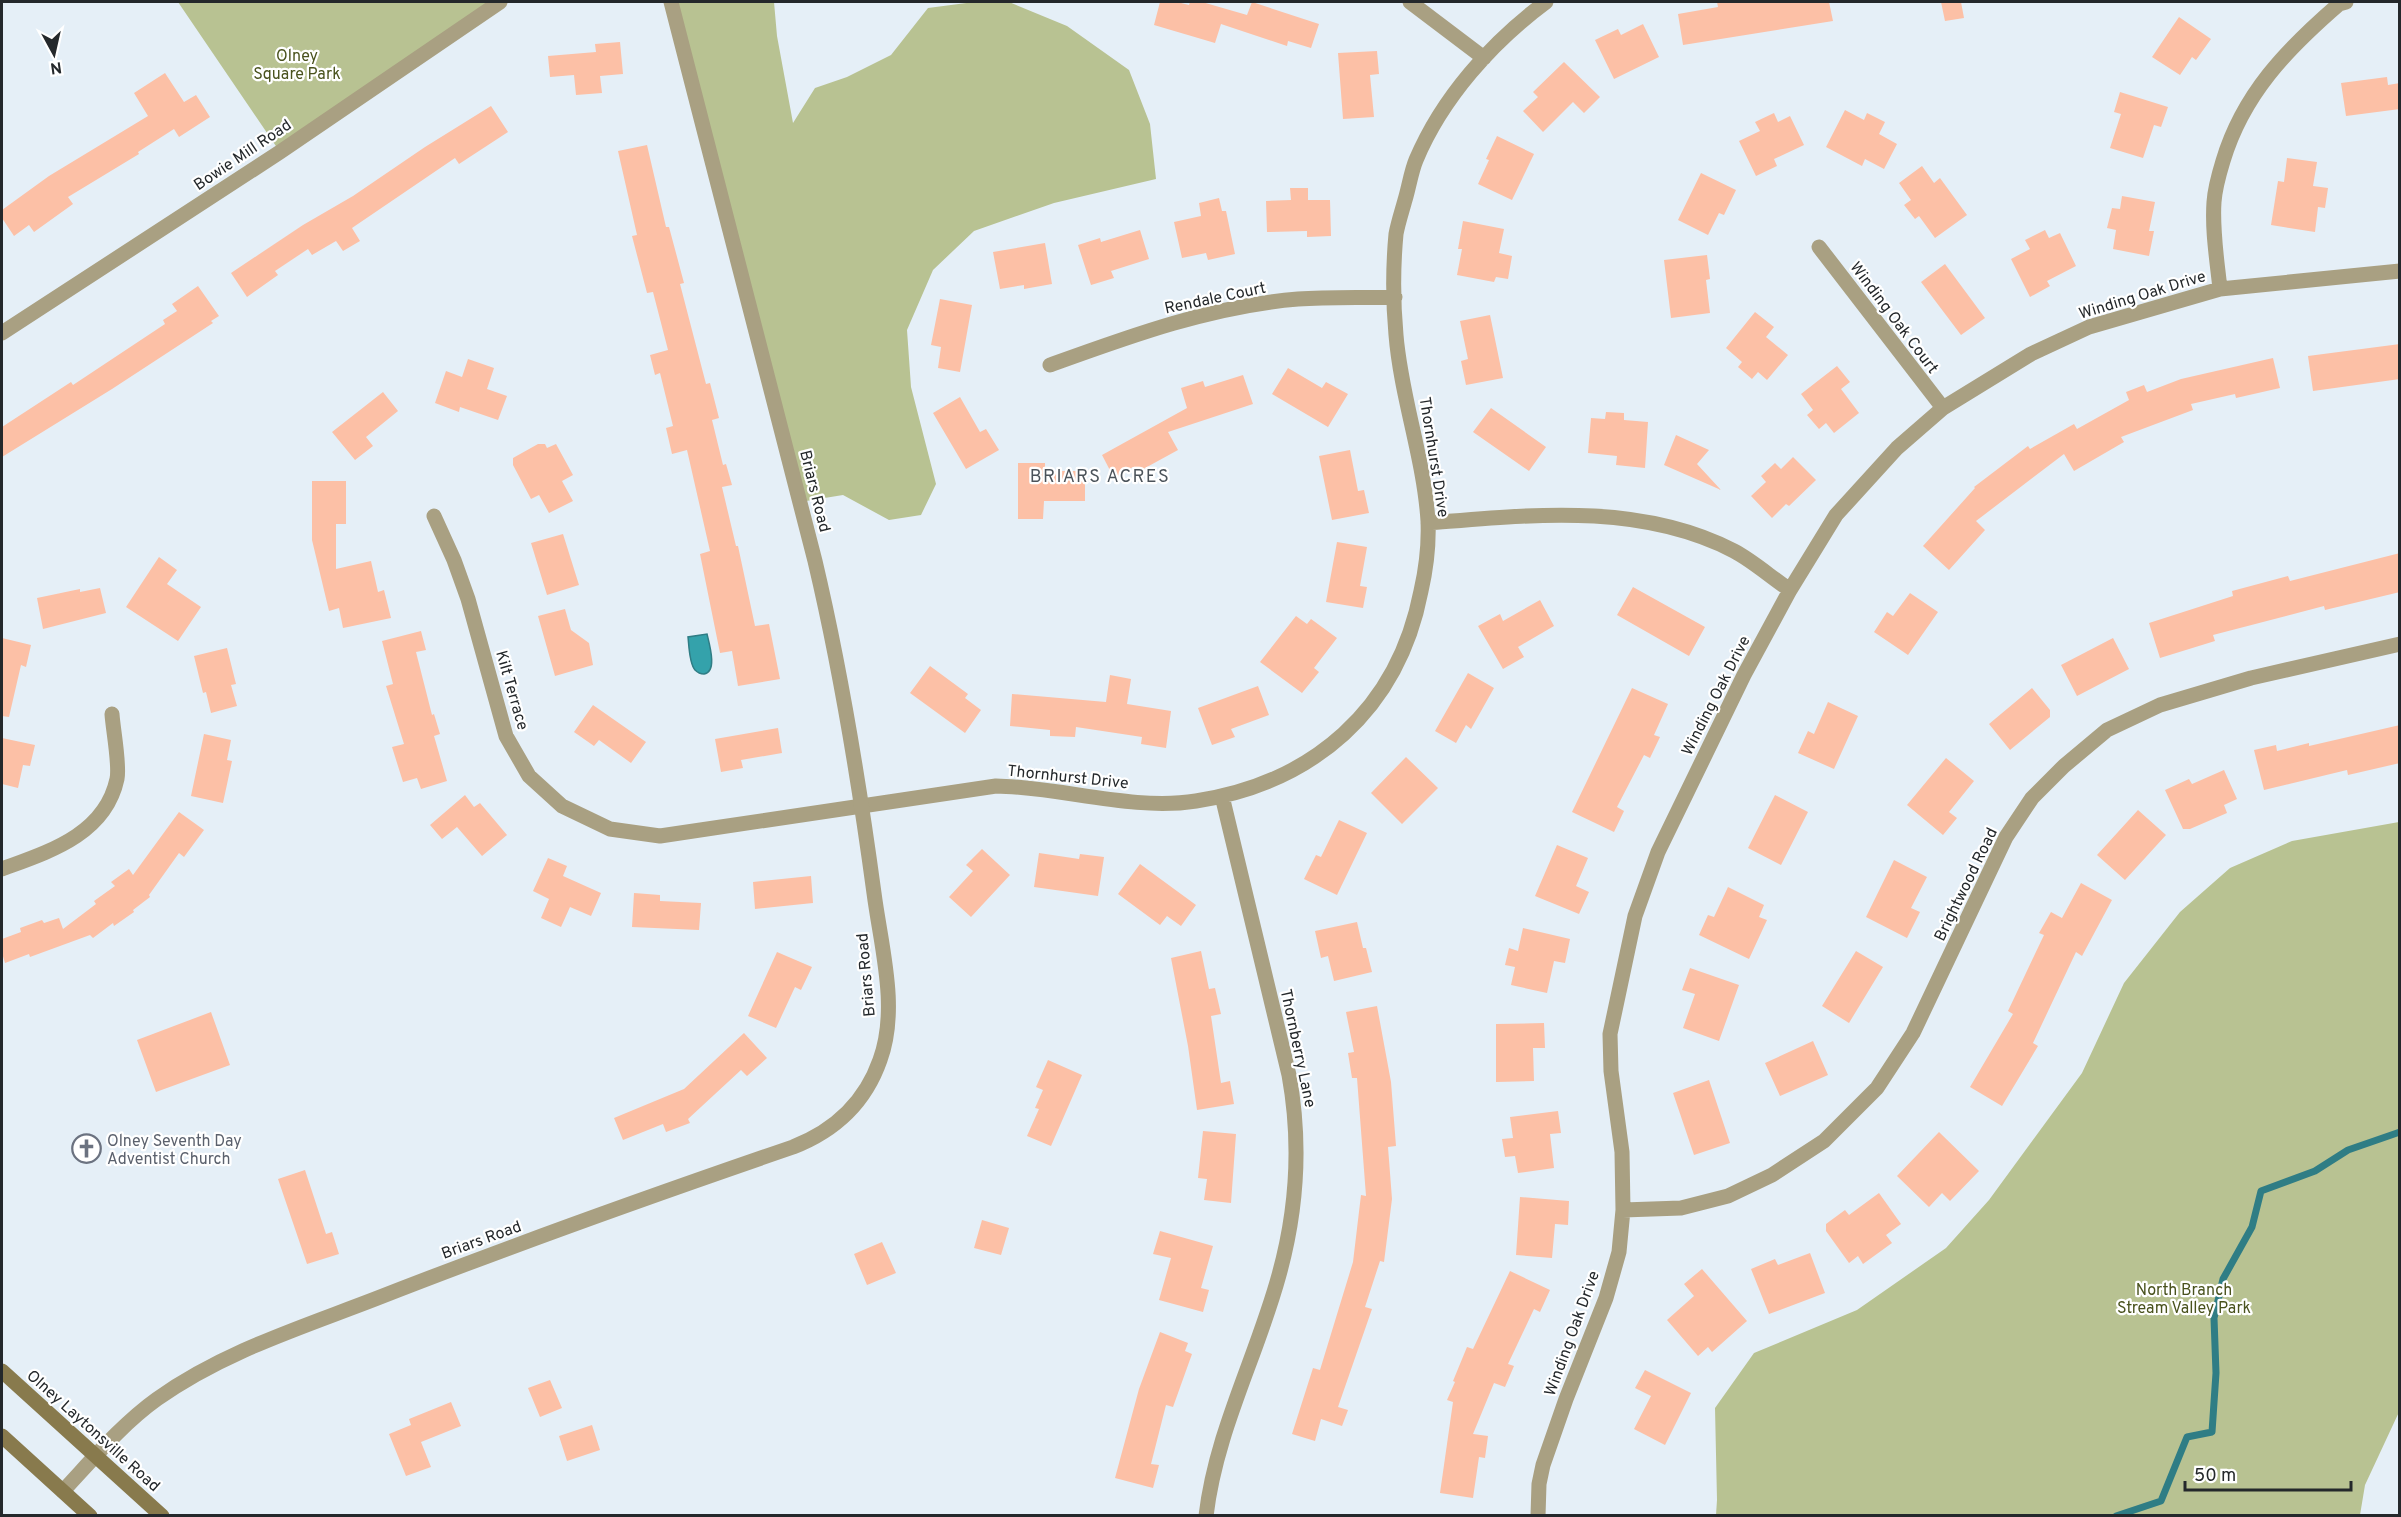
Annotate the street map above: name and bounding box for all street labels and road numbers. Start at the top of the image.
street label: Bowie Mill Road [191,116,296,196]
street label: Winding Oak Court [1845,258,1942,378]
street label: Winding Oak Drive [2077,267,2209,325]
street label: Rendale Court [1163,278,1268,319]
street label: Thornhurst Drive [1414,396,1452,519]
street label: Briars Road [794,448,834,535]
street label: Winding Oak Drive [1678,633,1756,759]
street label: Kilt Terrace [490,648,532,733]
street label: Thornhurst Drive [1006,762,1129,794]
street label: Brightwood Road [1931,825,2003,945]
street label: Briars Road [853,932,881,1017]
street label: Thornberry Lane [1275,987,1319,1110]
street label: Briars Road [439,1217,524,1265]
street label: Winding Oak Drive [1541,1268,1605,1399]
street label: Olney Laytonsville Road [22,1366,163,1497]

